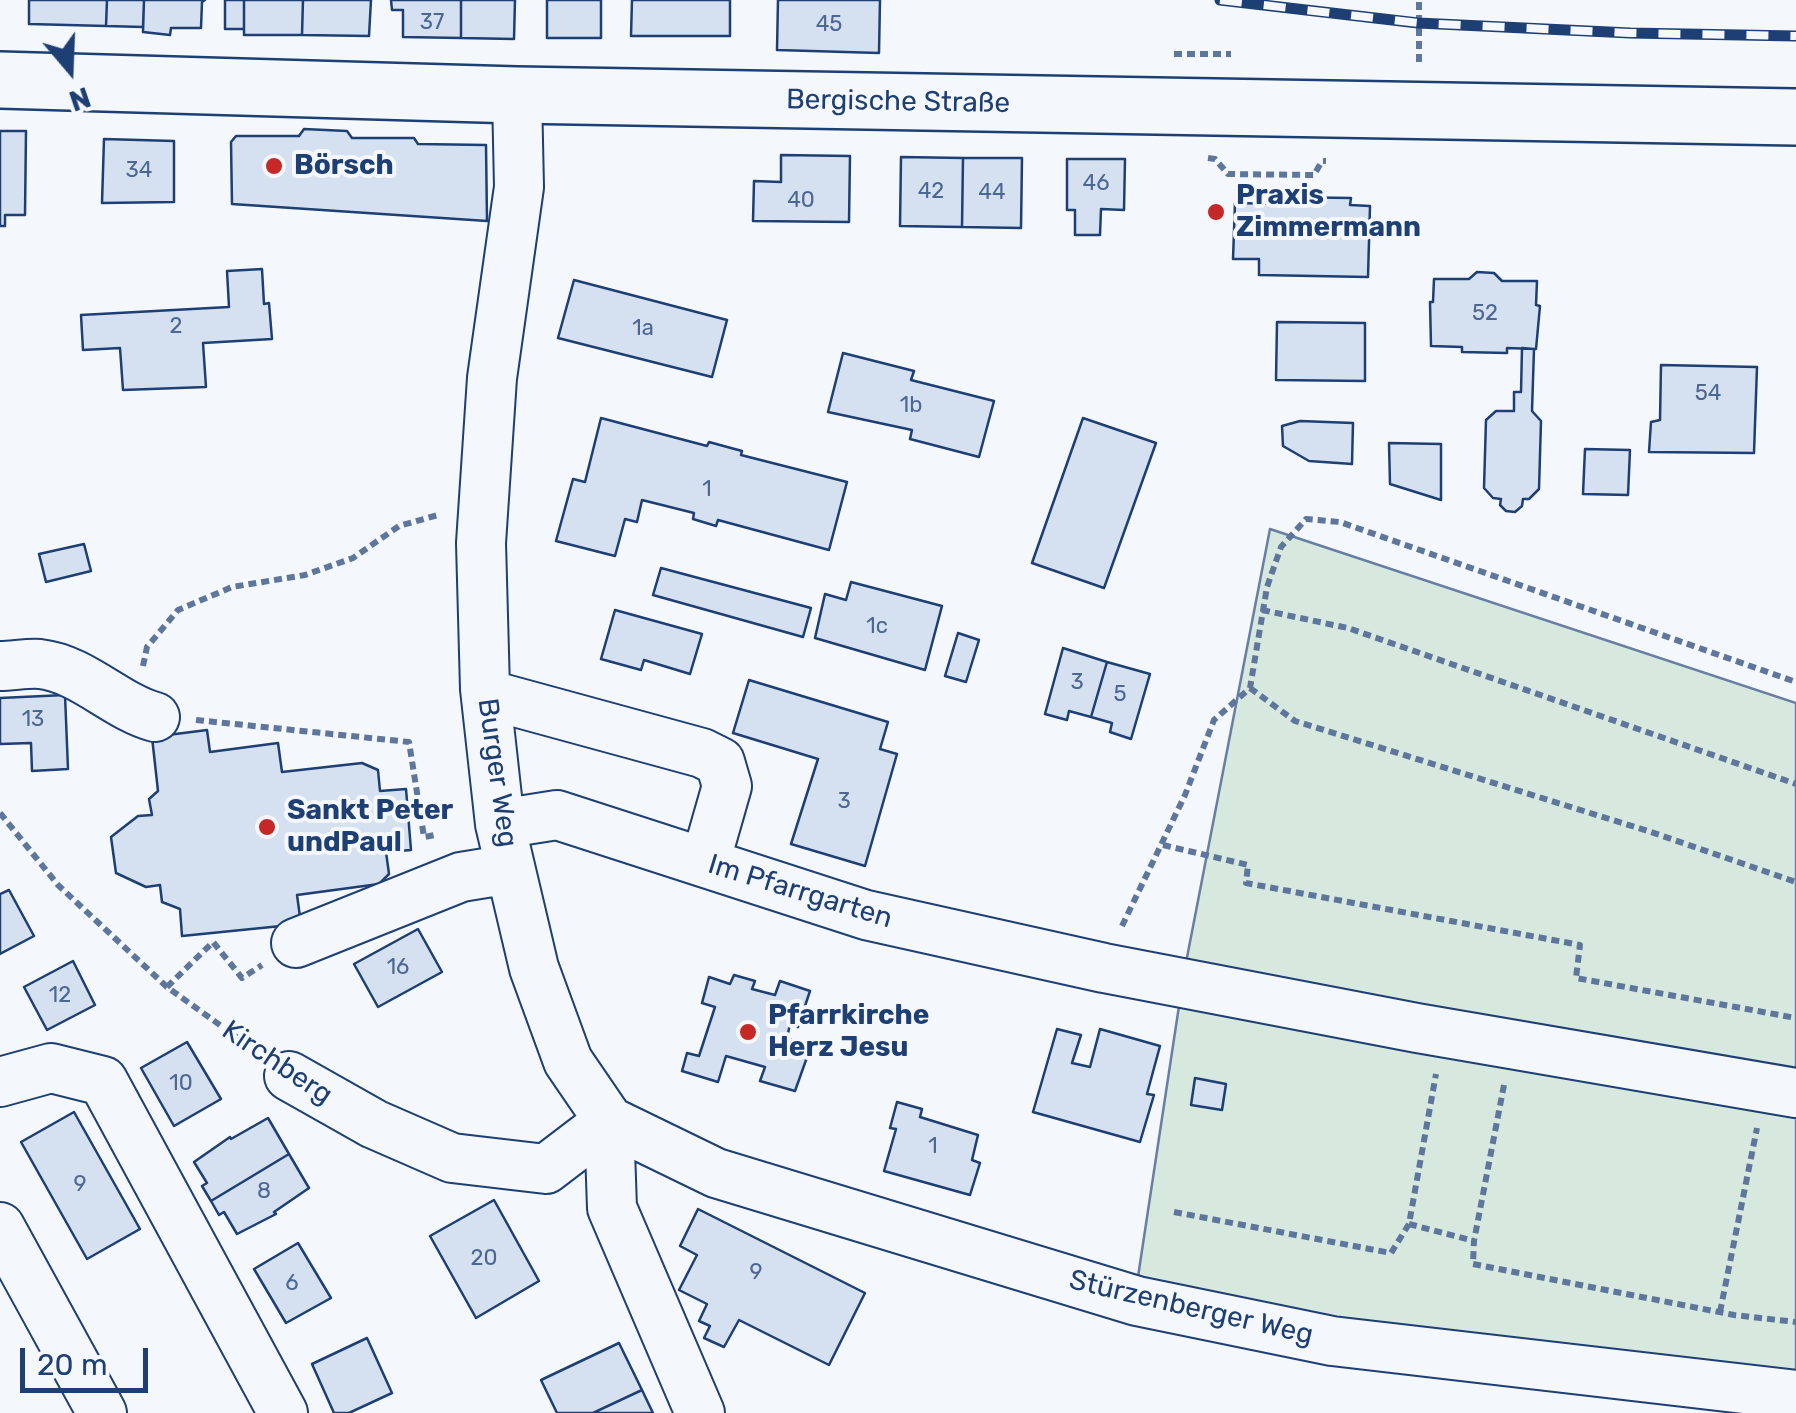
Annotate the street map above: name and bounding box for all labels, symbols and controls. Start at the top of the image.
house number: 37 [420,10,444,36]
house number: 45 [816,12,842,38]
north arrow [20,20,120,120]
text: N [65,80,95,118]
street label: Bergische Straße [786,83,1010,121]
place label: Börsch [294,149,394,183]
marker: Börsch [263,155,285,177]
house number: 34 [126,158,152,184]
house number: 46 [1083,171,1109,197]
house number: 42 [918,179,944,205]
place label: Praxis Zimmermann [1236,179,1421,245]
house number: 44 [978,180,1006,206]
house number: 40 [787,188,815,214]
marker: Praxis Zimmermann [1205,201,1227,223]
house number: 52 [1472,301,1498,327]
house number: 2 [170,314,182,340]
house number: 1a [632,316,654,342]
house number: 54 [1695,381,1721,407]
house number: 1b [900,393,922,419]
house number: 1 [702,477,712,503]
house number: 1c [866,614,888,640]
house number: 3 [1070,670,1084,696]
house number: 5 [1113,682,1127,708]
street label: Burger Weg [470,696,524,850]
house number: 13 [22,707,44,733]
house number: 3 [837,789,851,815]
place label: Sankt Peter undPaul [287,794,453,860]
marker: Sankt Peter undPaul [256,816,278,838]
street label: Im Pfarrgarten [704,848,896,936]
house number: 16 [387,955,409,981]
house number: 12 [49,983,71,1009]
place label: Pfarrkirche Herz Jesu [768,999,929,1065]
street label: Kirchberg [215,1014,339,1112]
marker: Pfarrkirche Herz Jesu [737,1021,759,1043]
house number: 10 [169,1071,193,1097]
house number: 1 [928,1134,938,1160]
house number: 9 [73,1172,87,1198]
house number: 8 [257,1179,271,1205]
house number: 20 [471,1246,497,1272]
house number: 9 [749,1260,763,1286]
street label: Stürzenberger Weg [1066,1264,1316,1352]
house number: 6 [285,1271,299,1297]
scale bar [25,1328,152,1390]
text: 20 m [37,1347,108,1383]

